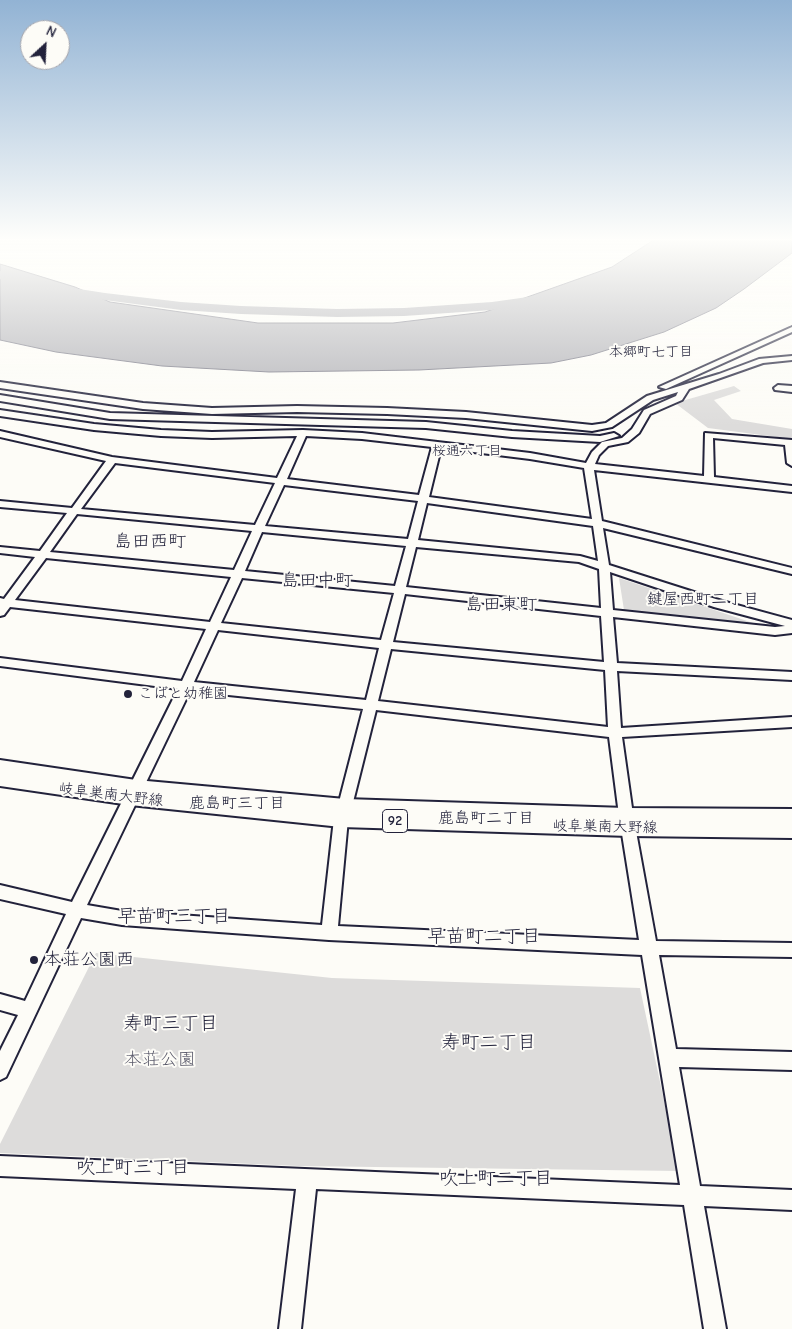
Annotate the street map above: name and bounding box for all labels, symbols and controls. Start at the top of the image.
north arrow [20,20,70,70]
text: N [43,22,59,41]
district label: 本郷町七丁目 [609,344,693,360]
district label: 桜通六丁目 [432,443,502,459]
district label: 島田西町 [114,531,186,553]
district label: 島田中町 [281,570,353,592]
district label: 鍵屋西町二丁目 [647,589,759,609]
district label: 島田東町 [465,594,537,616]
place label: こばと幼稚園 [138,685,228,703]
marker: こばと幼稚園 [122,688,134,700]
street label: 岐阜巣南大野線 [58,780,164,810]
district label: 鹿島町三丁目 [189,793,285,813]
district label: 鹿島町二丁目 [438,808,534,828]
road number: 92 [382,809,408,832]
street label: 岐阜巣南大野線 [552,817,658,837]
district label: 早苗町三丁目 [117,906,231,928]
district label: 早苗町二丁目 [427,926,541,948]
place label: 本荘公園西 [44,949,134,971]
marker: 本荘公園西 [28,954,40,966]
district label: 寿町三丁目 [124,1013,218,1035]
district label: 寿町二丁目 [442,1032,536,1054]
park label: 本荘公園 [124,1049,196,1071]
district label: 吹上町三丁目 [76,1157,190,1179]
district label: 吹上町二丁目 [439,1168,553,1190]

